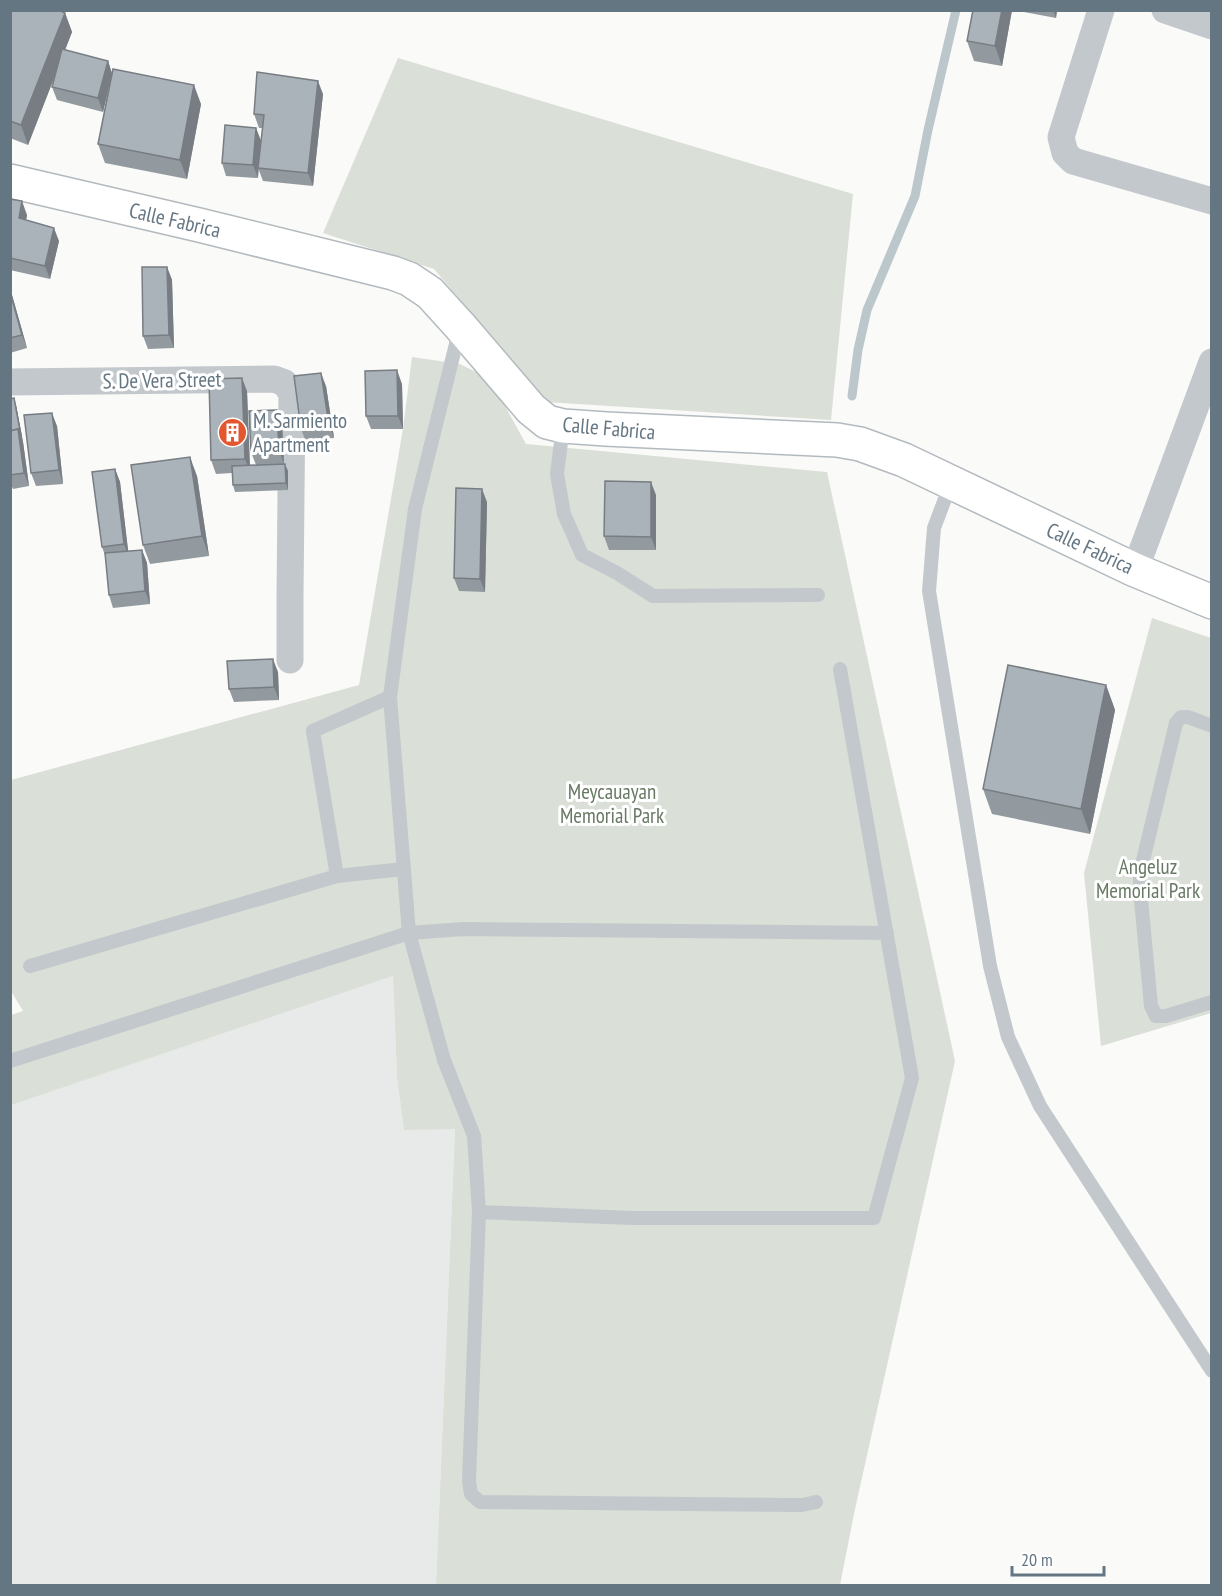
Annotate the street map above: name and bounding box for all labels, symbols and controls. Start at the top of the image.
street label: Calle Fabrica [127,196,223,244]
street label: S. De Vera Street [102,365,222,395]
place label: M. Sarmiento Apartment [253,407,347,458]
street label: Calle Fabrica [561,410,657,446]
building icon: M. Sarmiento Apartment [216,416,248,448]
street label: Calle Fabrica [1042,516,1138,580]
park label: Meycauayan Memorial Park [560,778,664,829]
park label: Angeluz Memorial Park [1096,853,1200,904]
scale bar [1012,1539,1104,1577]
text: 20 m [1021,1548,1053,1571]

